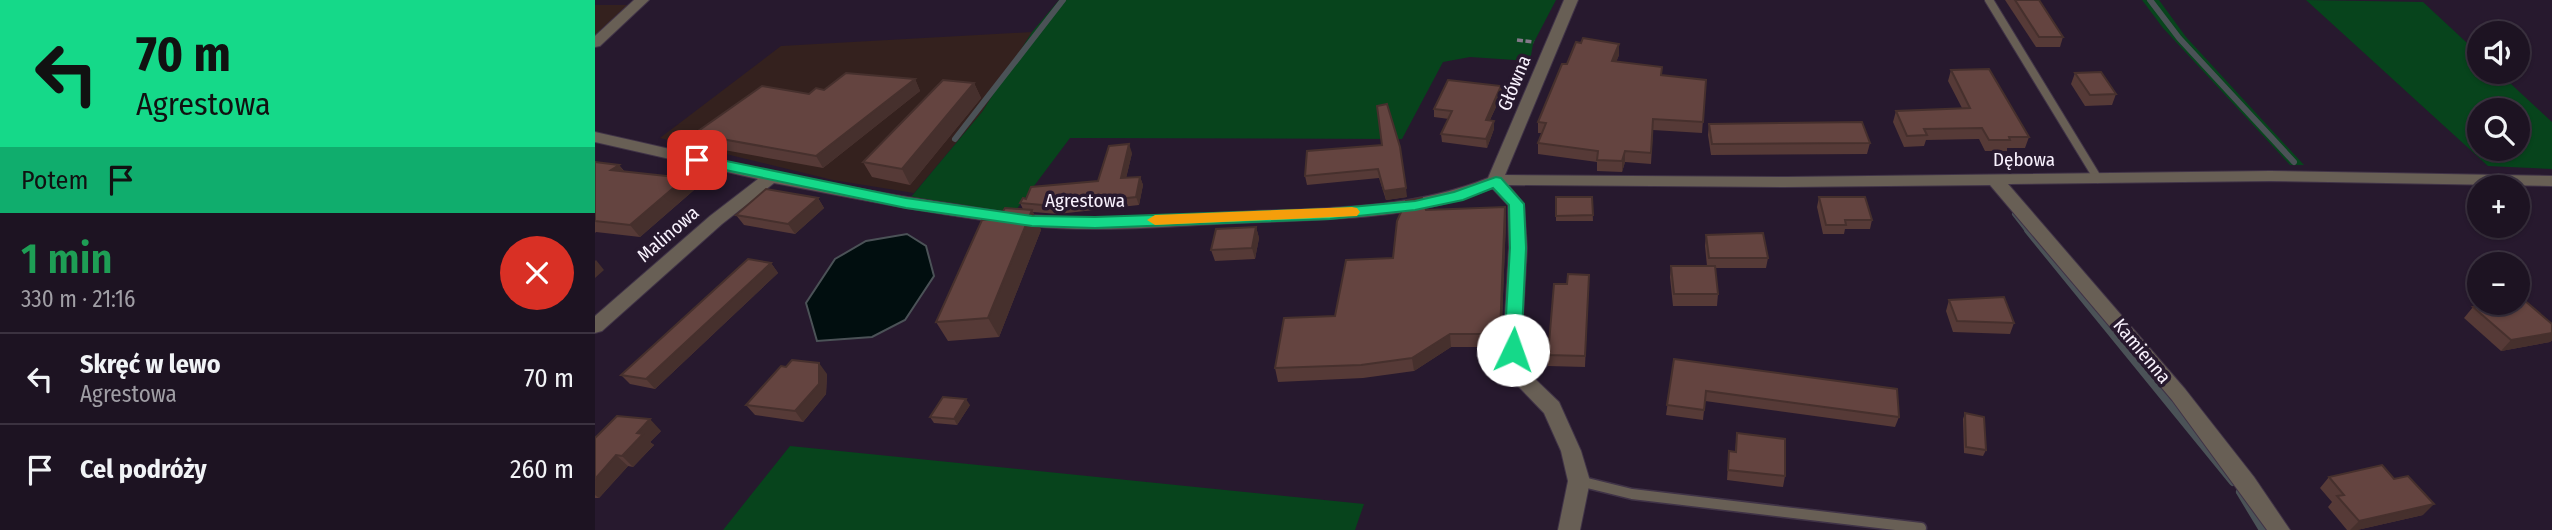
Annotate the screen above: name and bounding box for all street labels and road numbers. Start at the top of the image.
street label: Główna [1492,52,1536,114]
street label: Dębowa [1993,148,2055,171]
street label: Agrestowa [1045,189,1125,212]
street label: Malinowa [633,201,703,267]
street label: Kamienna [2108,314,2176,388]

